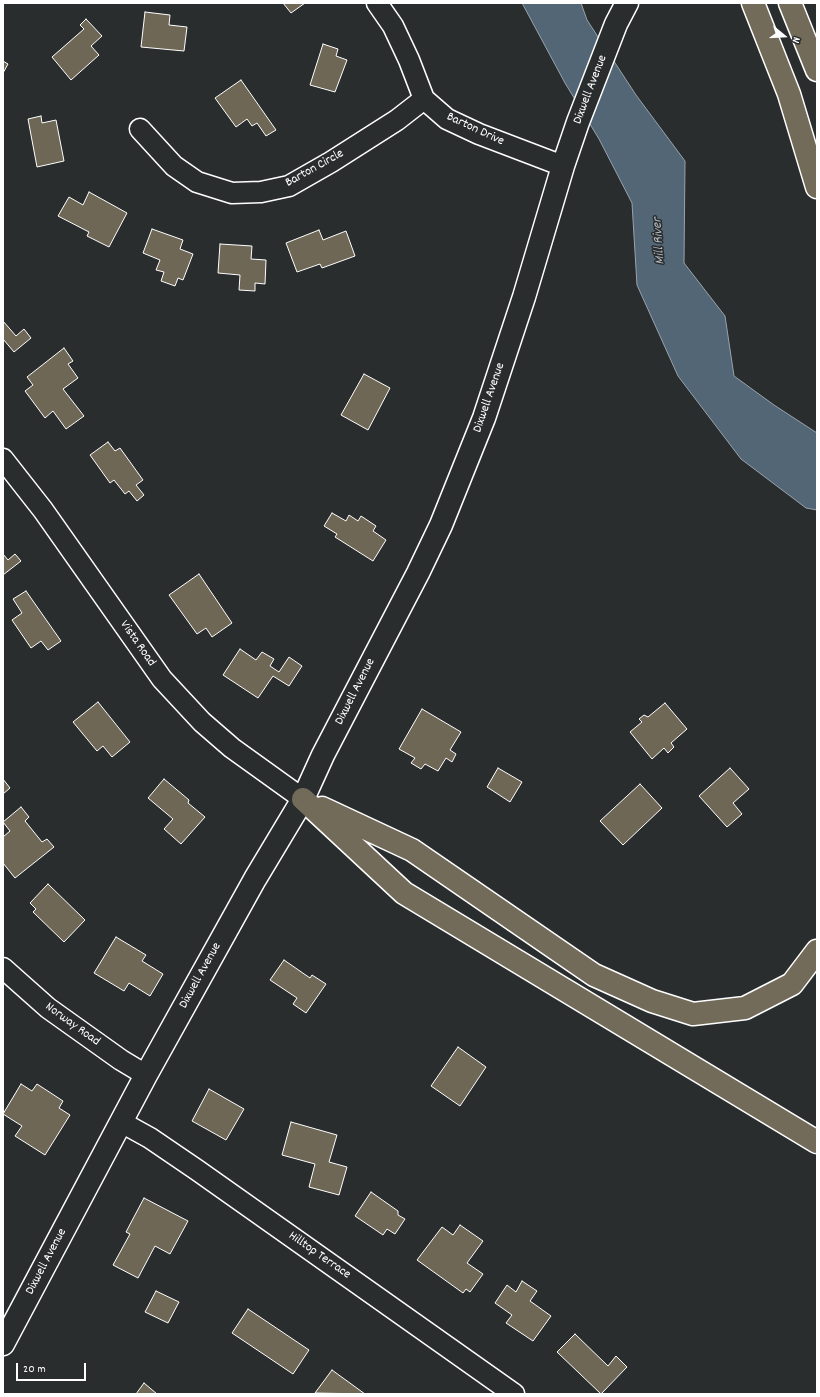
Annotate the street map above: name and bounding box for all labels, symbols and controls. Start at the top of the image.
north arrow [764,16,804,56]
text: N [787,35,804,45]
street label: Dixwell Avenue [571,53,611,127]
street label: Barton Drive [444,110,506,150]
street label: Barton Circle [283,147,347,191]
water label: Mill River [650,217,670,265]
street label: Dixwell Avenue [471,361,509,435]
street label: Vista Road [116,618,158,670]
street label: Dixwell Avenue [333,656,379,728]
street label: Dixwell Avenue [177,940,225,1012]
street label: Norway Road [42,1000,102,1050]
street label: Dixwell Avenue [23,1226,71,1298]
street label: Hilltop Terrace [285,1229,353,1283]
scale bar [18,1355,88,1381]
text: 20 m [23,1361,46,1378]

